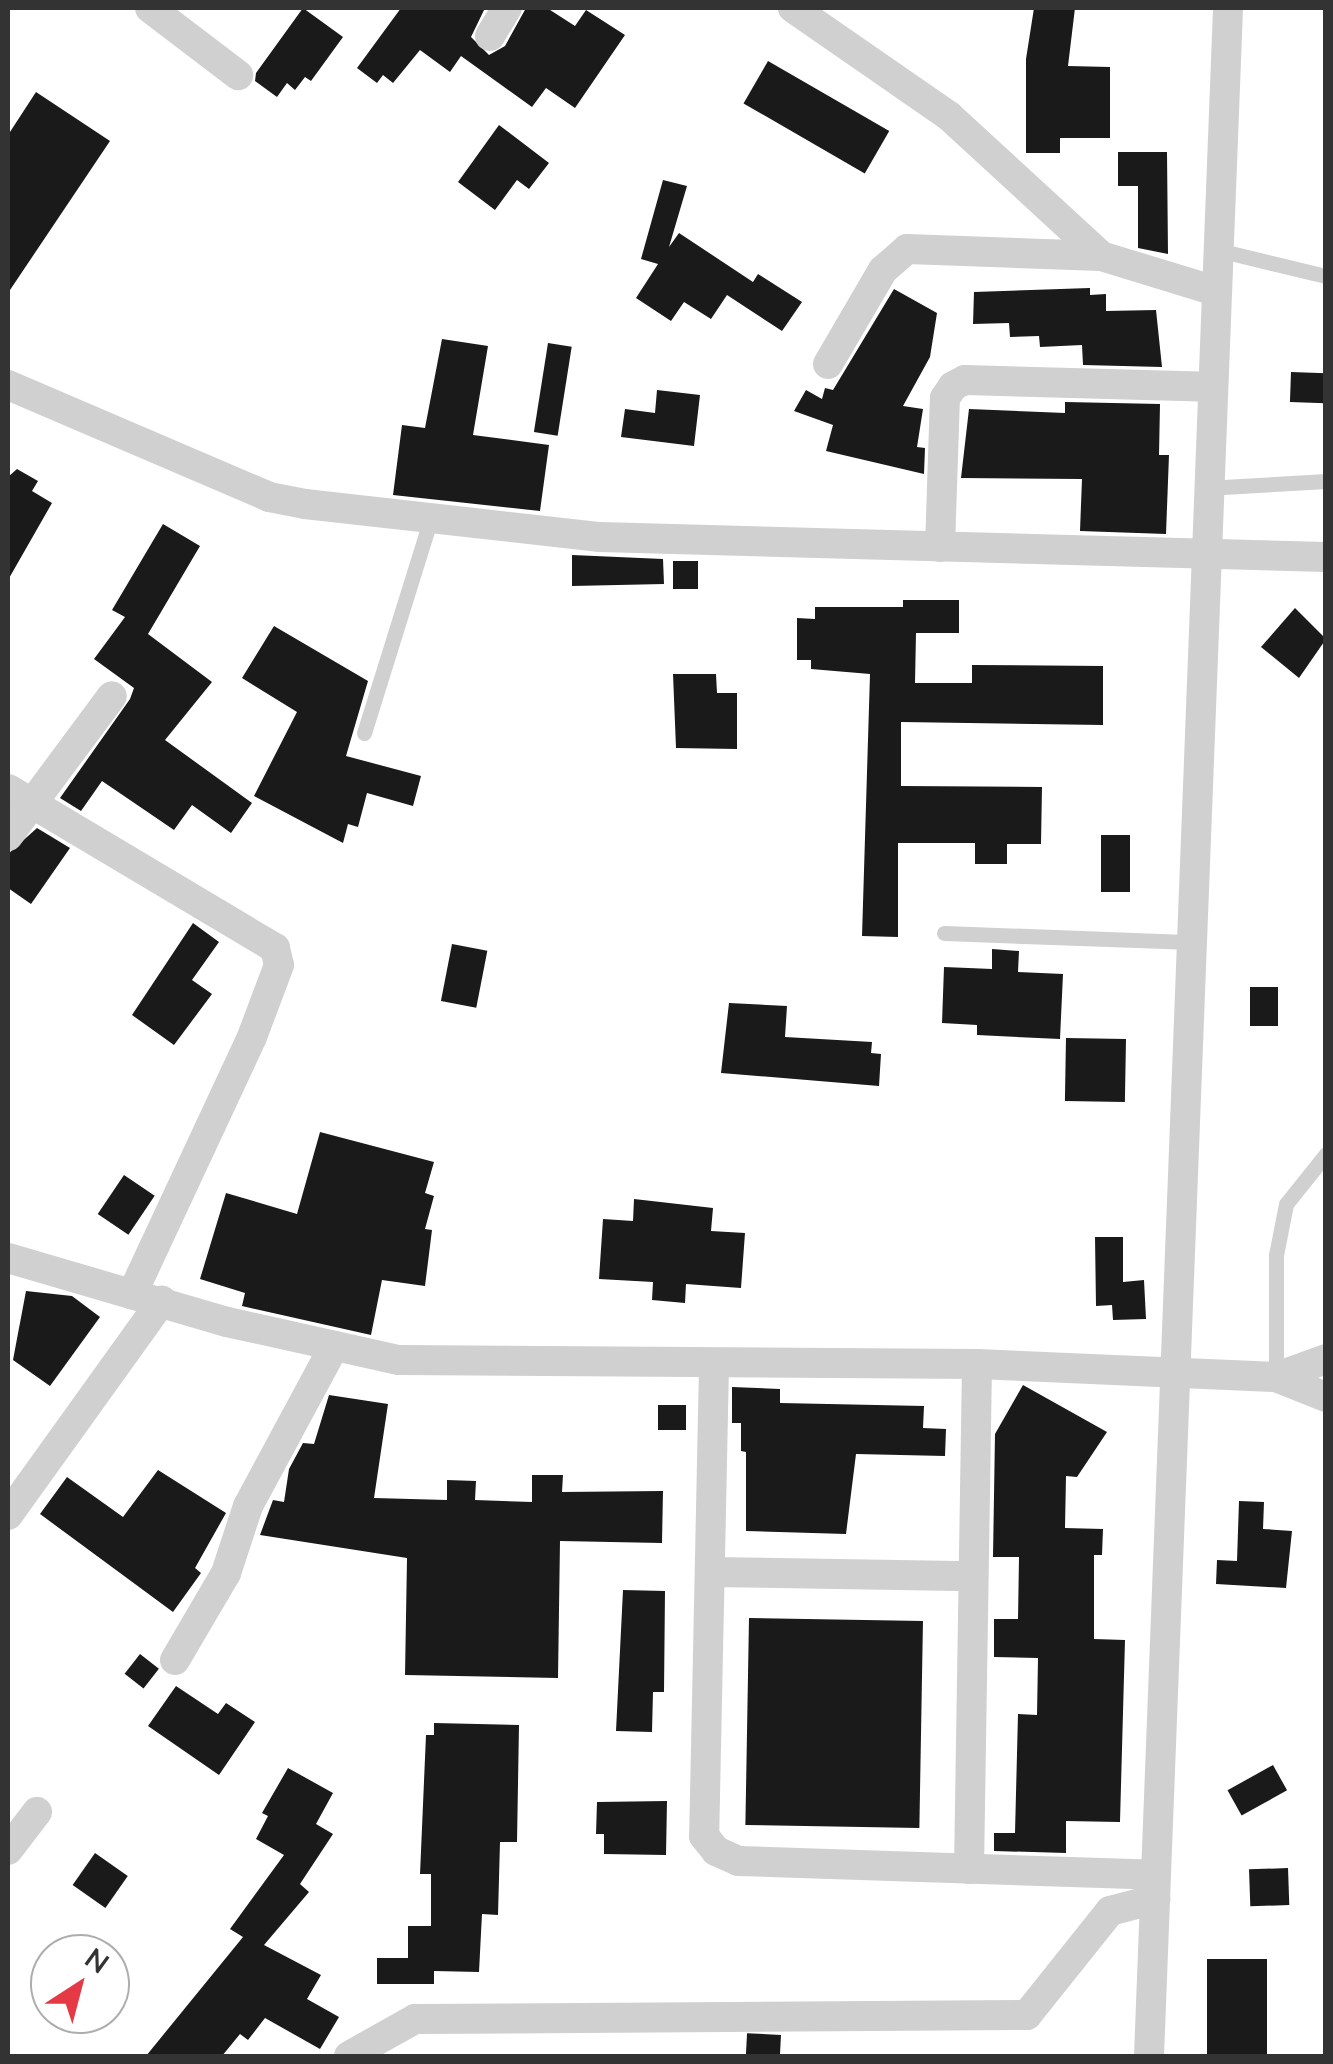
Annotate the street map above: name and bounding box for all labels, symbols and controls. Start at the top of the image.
north arrow [30,1934,130,2034]
text: N [77,1940,116,1983]

